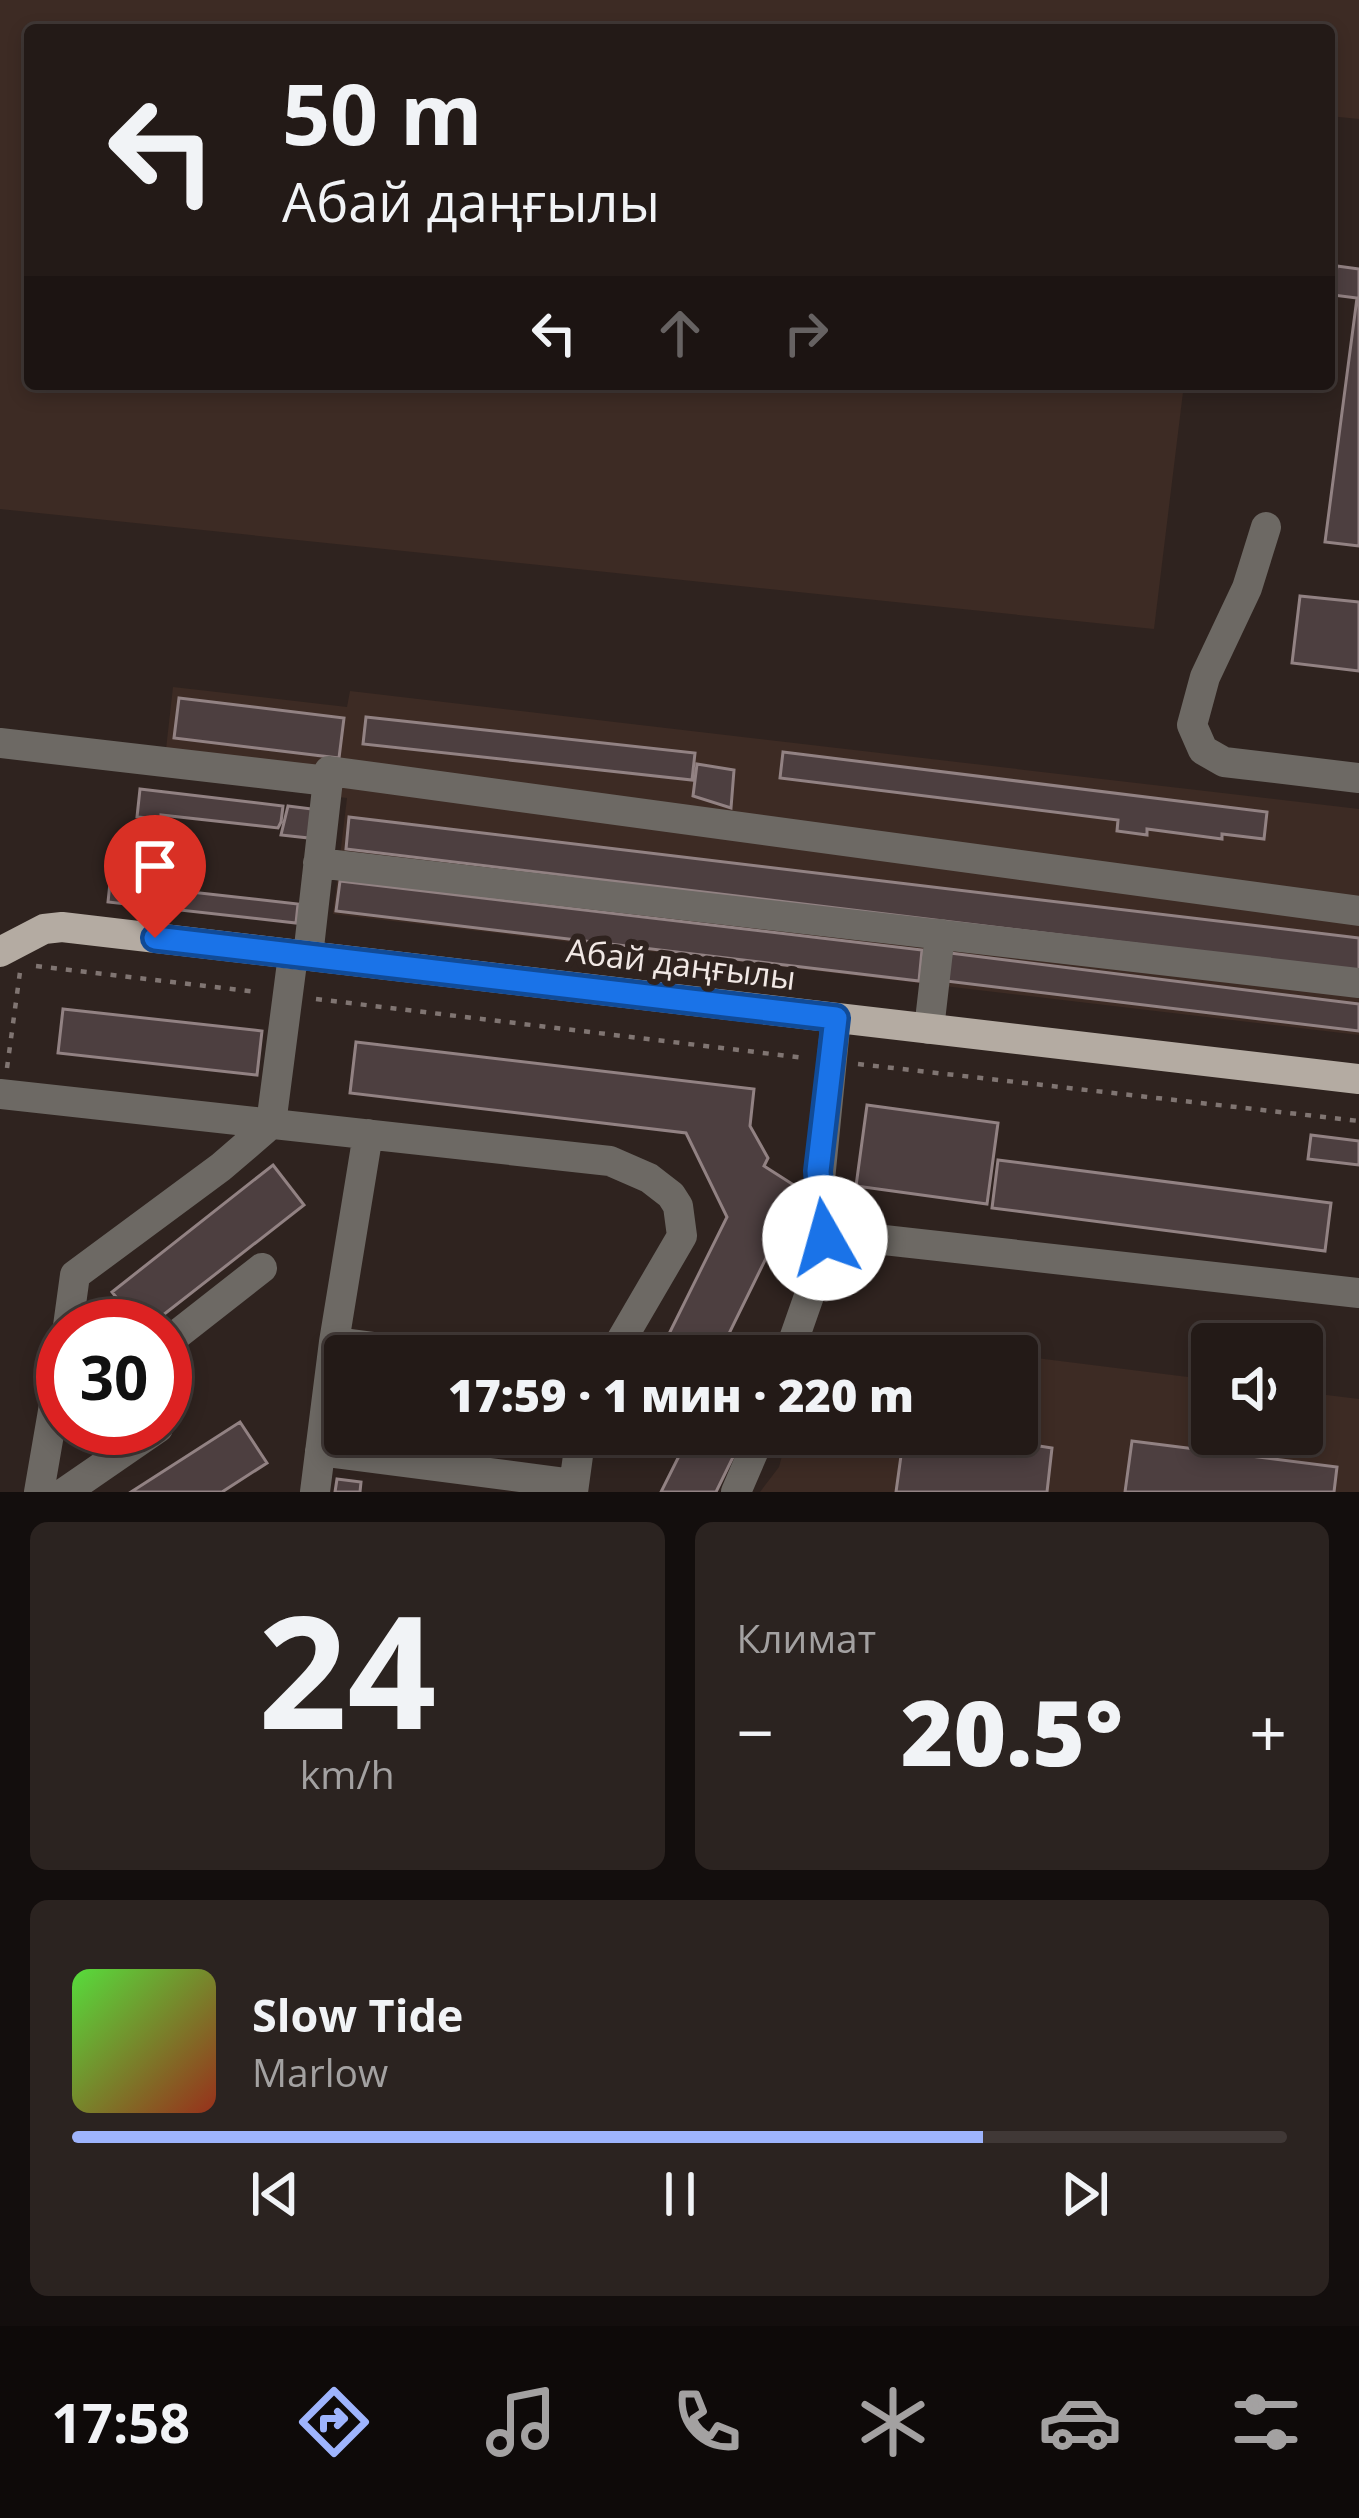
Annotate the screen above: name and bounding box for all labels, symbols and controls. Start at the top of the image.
text: 50 m [282,55,482,170]
icon: left [84,72,240,228]
text: Абай даңғылы [282,164,660,238]
icon: left [521,300,587,366]
icon: ahead [647,300,713,366]
icon: right [773,300,839,366]
pin [104,815,206,938]
icon: arrive [122,833,188,899]
street label: Абай даңғылы [564,927,798,1000]
position arrow [762,1175,888,1301]
speed limit sign: 30 [36,1299,192,1455]
map controls [1191,1323,1323,1455]
button: sound [1191,1323,1323,1455]
text: 17:59 · 1 мин · 220 m [448,1364,914,1425]
text: 24 [258,1562,436,1775]
text: Климат [737,1611,876,1664]
text: 20.5° [901,1670,1123,1792]
text: − [737,1686,774,1776]
text: + [1249,1686,1287,1776]
text: km/h [300,1747,395,1800]
text: Slow Tide [252,1984,463,2045]
text: Marlow [252,2045,388,2098]
icon: previous [242,2161,308,2227]
icon: pause [647,2161,713,2227]
icon: next [1052,2161,1118,2227]
icon: directions [292,2380,376,2464]
icon: music [479,2380,563,2464]
icon: phone [665,2380,749,2464]
icon: climate [851,2380,935,2464]
icon: car [1038,2380,1122,2464]
icon: filters [1224,2380,1308,2464]
text: 17:58 [51,2385,190,2459]

